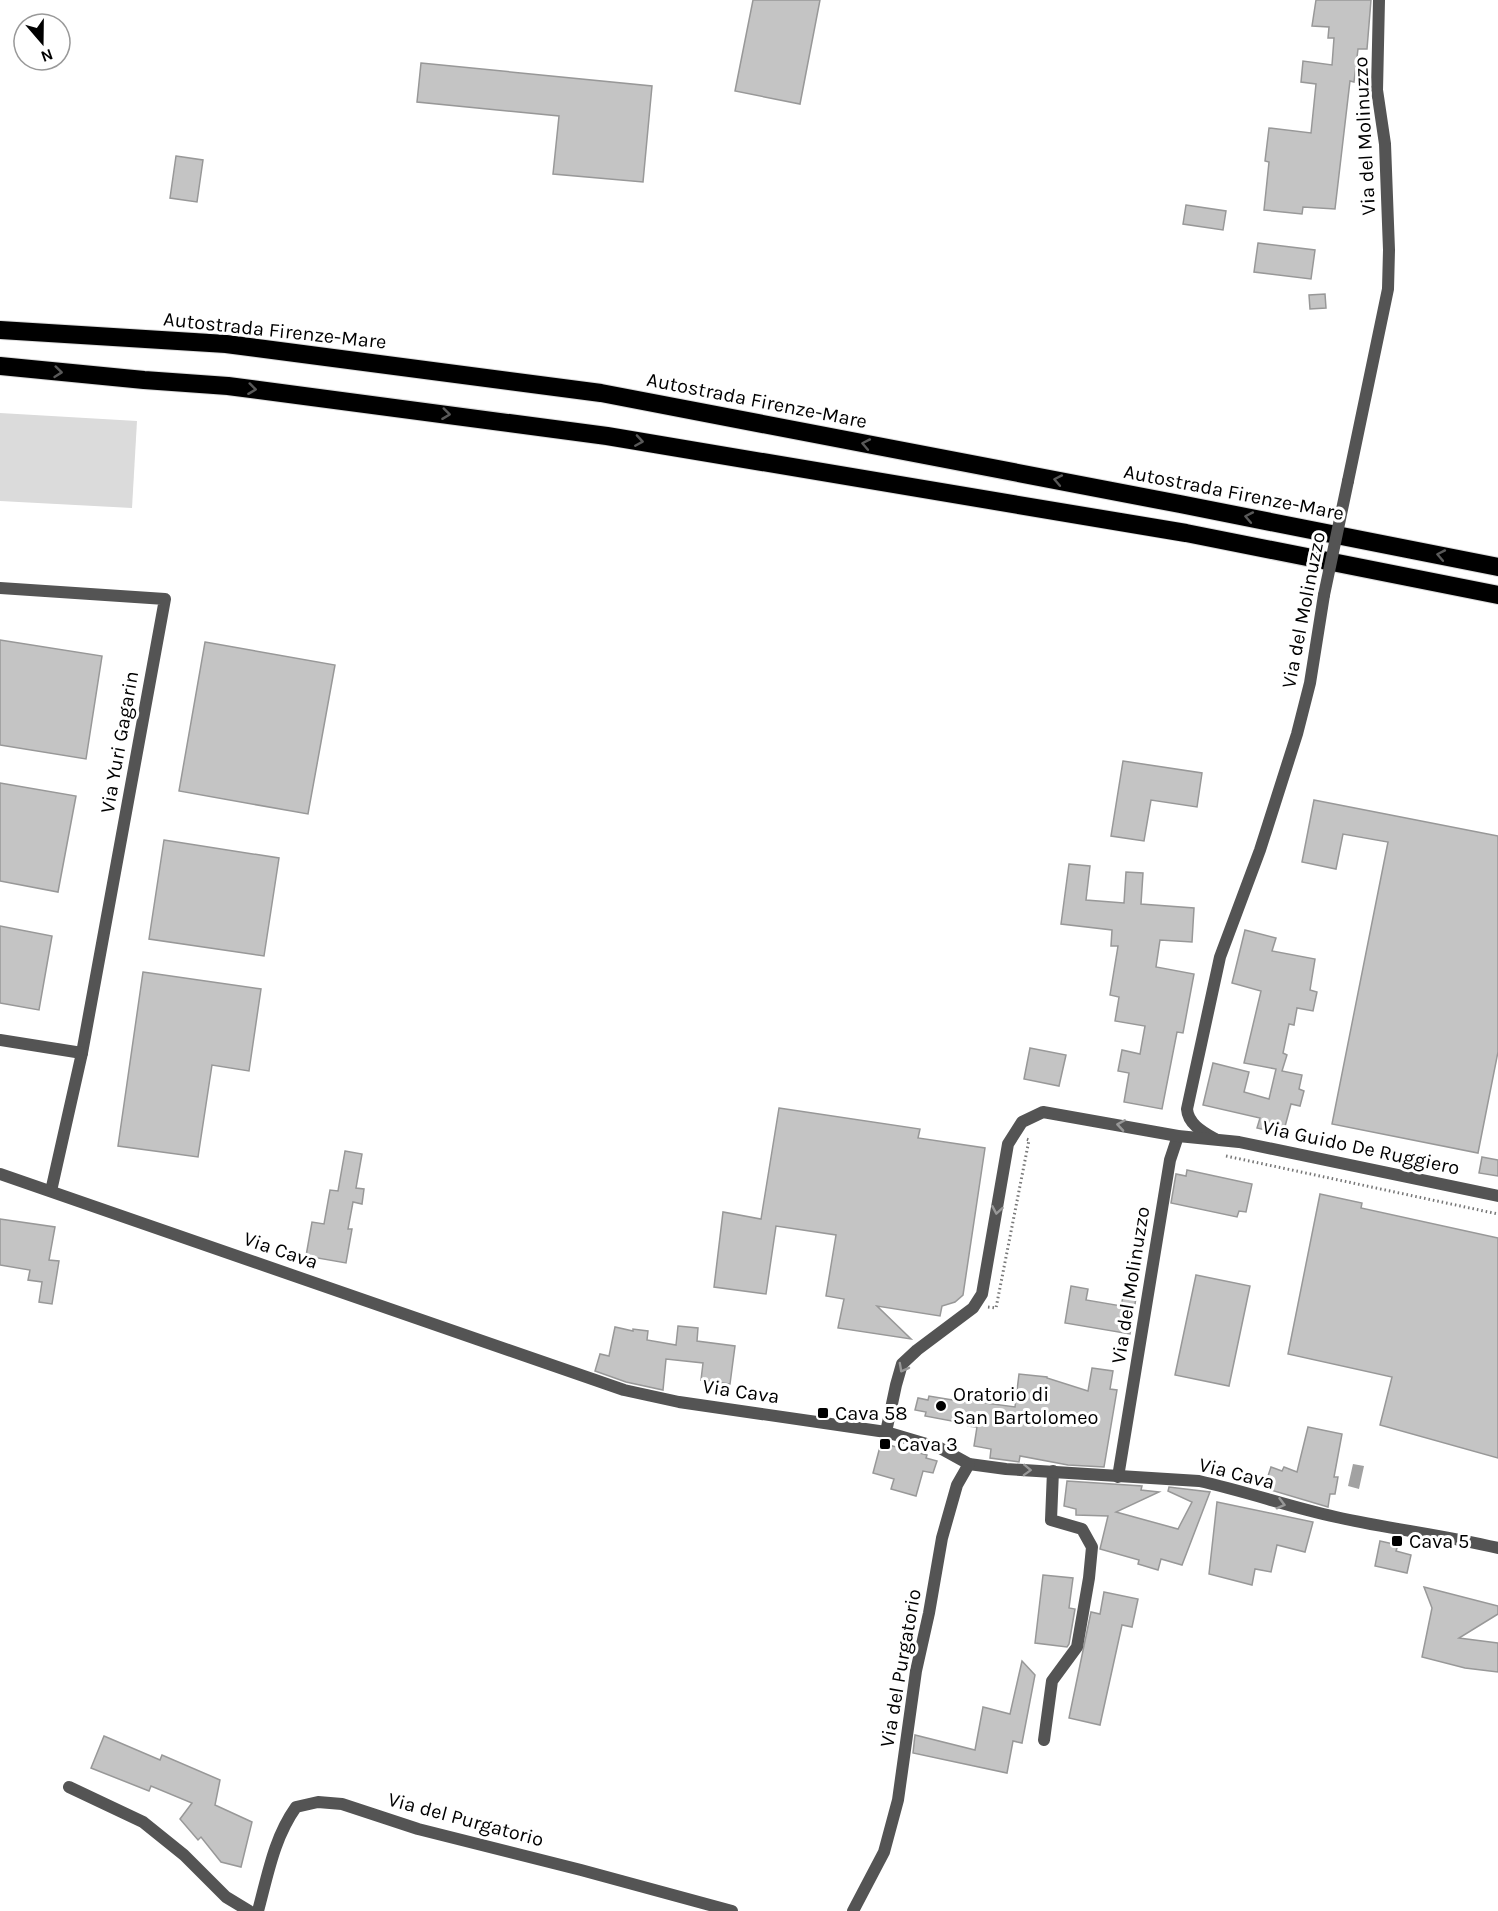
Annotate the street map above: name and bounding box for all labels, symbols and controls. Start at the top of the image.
north arrow [12,12,72,72]
text: N [38,45,56,67]
street label: Via del Molinuzzo [1349,56,1380,216]
street label: Autostrada Firenze-Mare [162,307,388,354]
one-way arrow [54,365,63,378]
street label: Autostrada Firenze-Mare [645,368,869,433]
one-way arrow [248,382,257,395]
one-way arrow [441,408,450,420]
one-way arrow [634,434,644,447]
one-way arrow [862,438,872,451]
street label: Autostrada Firenze-Mare [1122,460,1346,525]
one-way arrow [1053,474,1063,487]
one-way arrow [1245,511,1255,524]
street label: Via del Molinuzzo [1277,530,1330,690]
one-way arrow [1436,549,1446,562]
street label: Via Yuri Gagarin [96,669,143,815]
street label: Via Guido De Ruggiero [1260,1115,1462,1180]
one-way arrow [1116,1119,1126,1132]
one-way arrow [991,1205,1004,1215]
street label: Via del Molinuzzo [1107,1205,1154,1365]
street label: Via Cava [241,1227,321,1274]
one-way arrow [899,1362,910,1372]
street label: Via Cava [701,1375,781,1408]
place label: Oratorio di San Bartolomeo [953,1383,1098,1429]
marker: Oratorio di San Bartolomeo [934,1399,948,1413]
place label: Cava 58 [835,1402,908,1425]
marker: Cava 58 [816,1406,830,1420]
place label: Cava 3 [897,1433,958,1456]
marker: Cava 3 [878,1437,892,1451]
street label: Via Cava [1197,1453,1277,1494]
one-way arrow [1022,1464,1031,1476]
one-way arrow [1275,1497,1286,1509]
place label: Cava 5 [1409,1530,1469,1553]
marker: Cava 5 [1390,1534,1404,1548]
street label: Via del Purgatorio [875,1587,926,1749]
street label: Via del Purgatorio [385,1788,546,1851]

